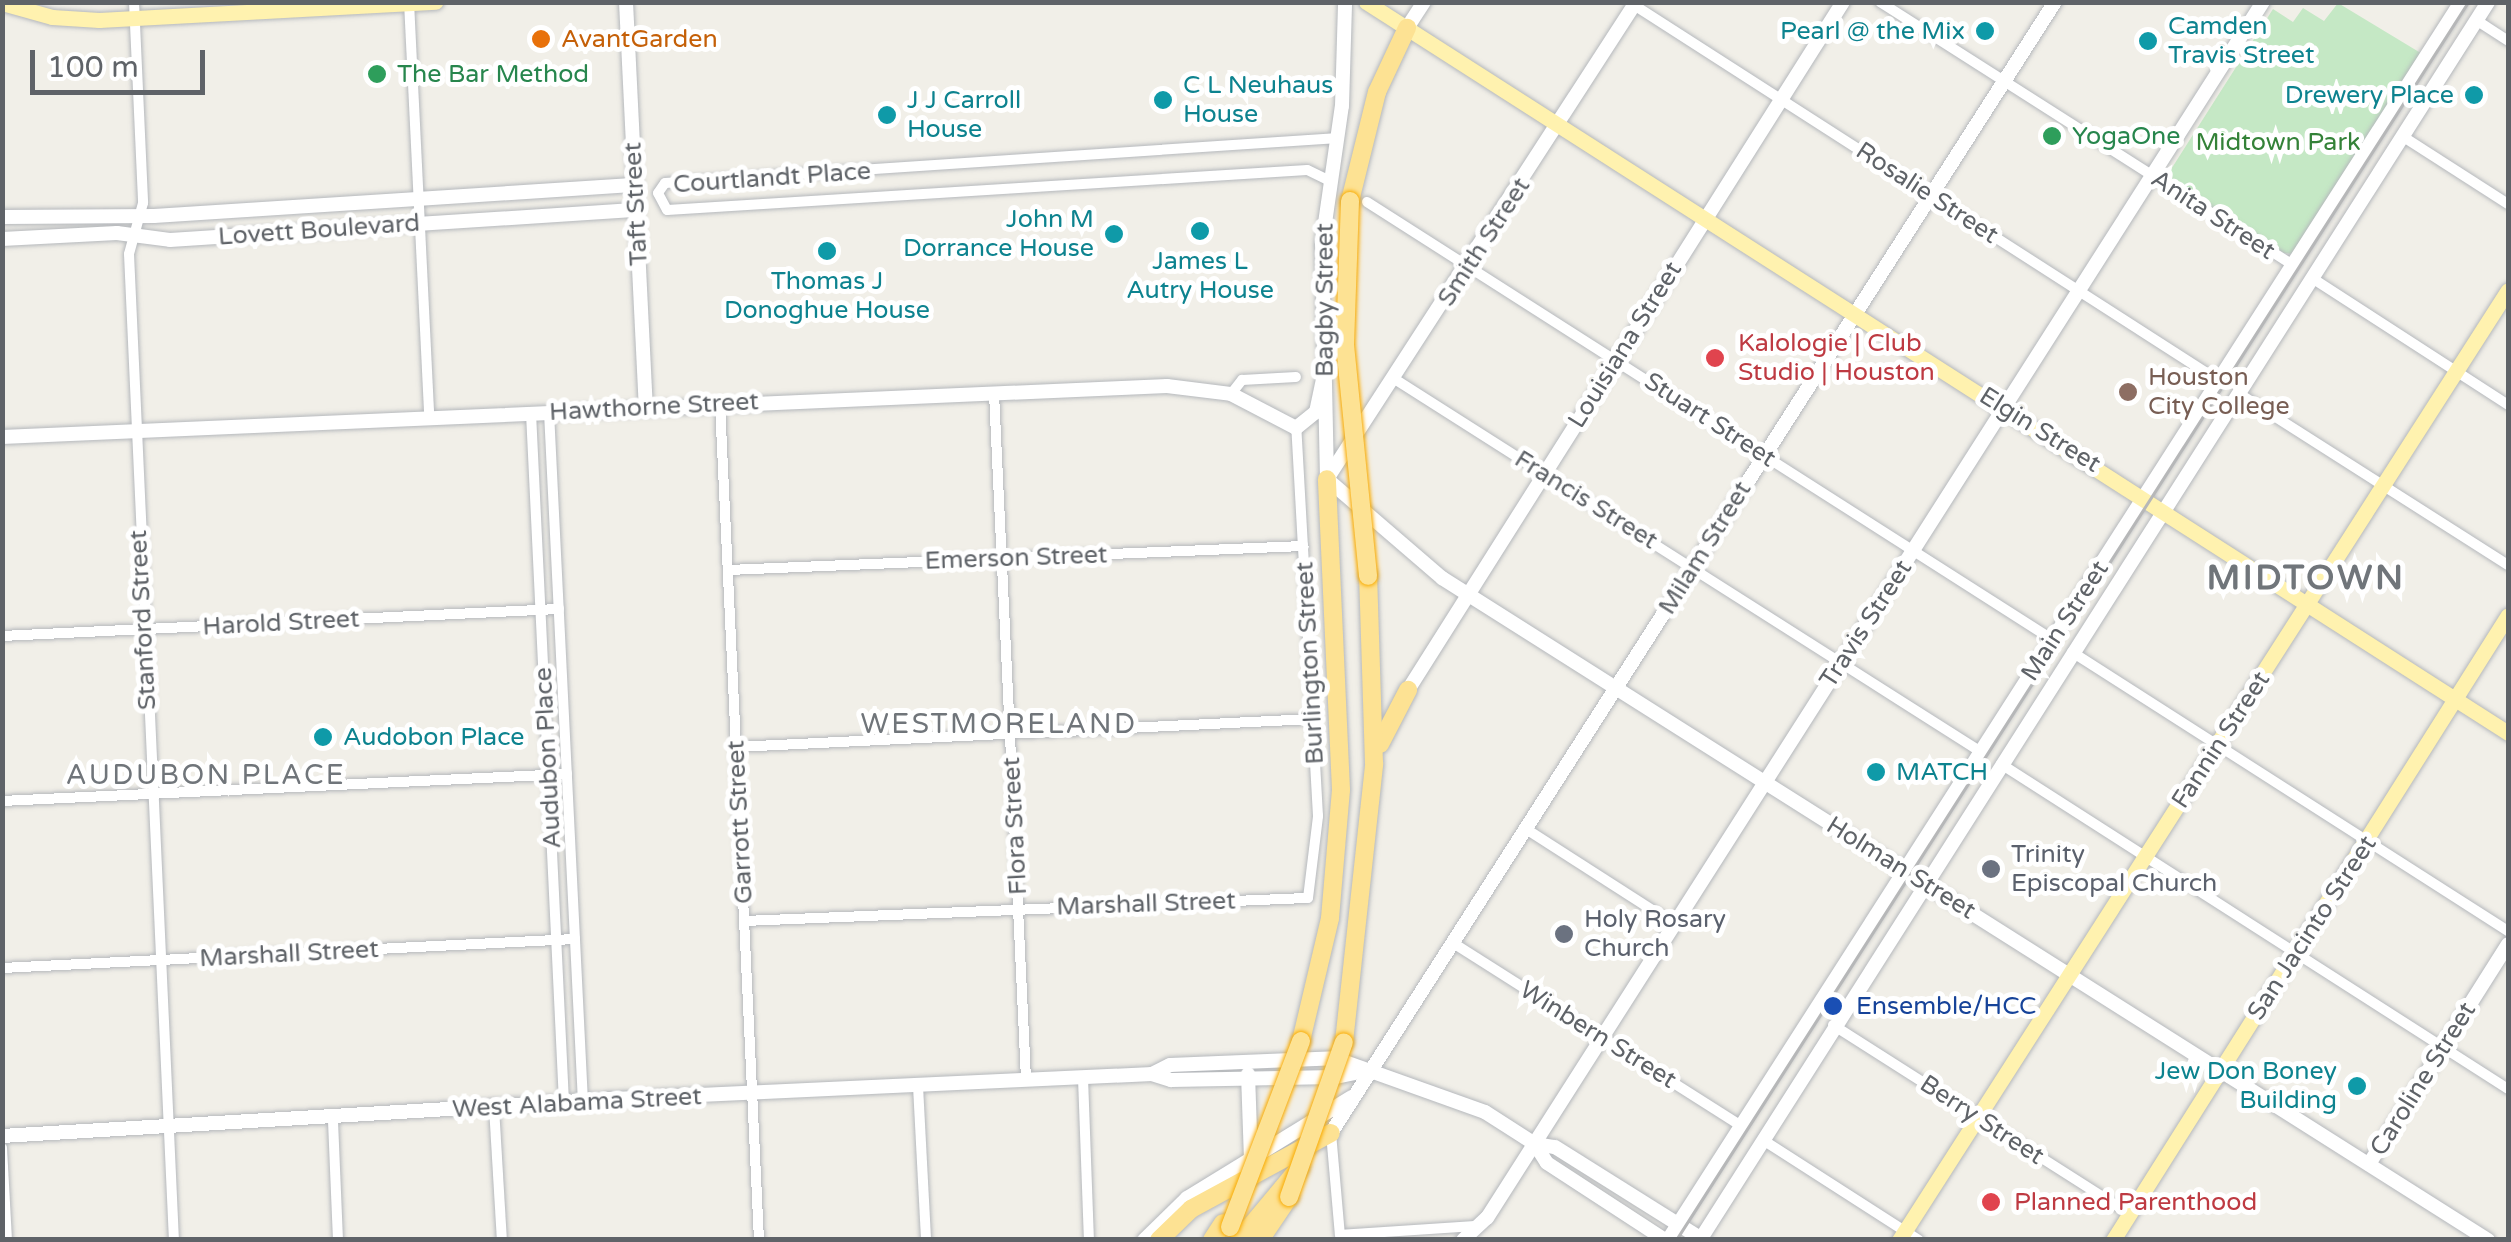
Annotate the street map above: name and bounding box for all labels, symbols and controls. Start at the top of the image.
place label: Camden Travis Street [2168,12,2315,71]
place label: Pearl @ the Mix [1780,16,1965,46]
marker: Pearl @ the Mix [1974,20,1996,42]
place label: AvantGarden [561,24,718,54]
marker: AvantGarden [530,28,552,50]
scale bar [35,30,210,92]
marker: Camden Travis Street [2137,30,2159,52]
text: 100 m [47,49,139,86]
place label: The Bar Method [397,59,589,89]
marker: The Bar Method [366,63,388,85]
place label: C L Neuhaus House [1183,71,1333,130]
place label: Drewery Place [2285,80,2454,110]
marker: Drewery Place [2463,84,2485,106]
place label: J J Carroll House [907,86,1021,145]
marker: C L Neuhaus House [1152,89,1174,111]
marker: J J Carroll House [876,104,898,126]
place label: YogaOne [2072,121,2180,151]
marker: YogaOne [2041,125,2063,147]
park label: Midtown Park [2195,127,2361,157]
street label: Rosalie Street [1850,136,2004,250]
street label: Taft Street [618,141,654,267]
street label: Courtlandt Place [672,156,872,200]
street label: Anita Street [2145,164,2281,266]
street label: Smith Street [1431,172,1537,312]
place label: John M Dorrance House [903,205,1094,264]
street label: Lovett Boulevard [217,208,421,252]
marker: James L Autry House [1189,220,1211,242]
marker: John M Dorrance House [1103,223,1125,245]
street label: Bagby Street [1310,223,1340,377]
marker: Thomas J Donoghue House [816,240,838,262]
place label: James L Autry House [1126,247,1274,306]
street label: Louisiana Street [1562,256,1688,434]
place label: Thomas J Donoghue House [724,267,930,326]
place label: Kalologie | Club Studio | Houston [1738,329,1935,388]
marker: Kalologie | Club Studio | Houston [1702,345,1728,371]
place label: Houston City College [2148,363,2290,422]
street label: Stuart Street [1639,366,1781,474]
street label: Elgin Street [1974,381,2106,479]
marker: Houston City College [2117,381,2139,403]
street label: Hawthorne Street [548,387,760,427]
street label: Francis Street [1509,444,1663,556]
street label: Milam Street [1652,476,1758,620]
street label: Stanford Street [123,529,163,711]
street label: Emerson Street [924,540,1108,576]
street label: Travis Street [1814,554,1918,694]
street label: Main Street [2015,555,2115,687]
district label: MIDTOWN [2207,557,2405,599]
street label: Burlington Street [1290,561,1330,765]
street label: Harold Street [202,604,360,642]
street label: Fannin Street [2166,666,2276,814]
street label: Audubon Place [528,667,568,849]
district label: WESTMORELAND [861,707,1137,741]
place label: Audobon Place [343,722,524,752]
marker: Audobon Place [312,726,334,748]
street label: Garrott Street [721,739,759,905]
street label: Flora Street [996,756,1034,896]
place label: MATCH [1896,757,1988,787]
district label: AUDUBON PLACE [66,758,346,792]
marker: MATCH [1865,761,1887,783]
street label: Holman Street [1821,810,1981,926]
street label: San Jacinto Street [2241,830,2383,1026]
place label: Trinity Episcopal Church [2011,840,2217,899]
marker: Trinity Episcopal Church [1980,858,2002,880]
street label: Marshall Street [1056,886,1236,922]
place label: Holy Rosary Church [1584,905,1726,964]
marker: Holy Rosary Church [1553,923,1575,945]
street label: Marshall Street [199,934,379,974]
street label: Winbern Street [1514,975,1682,1095]
place label: Ensemble/HCC [1856,991,2036,1021]
marker: Ensemble/HCC [1820,993,1846,1019]
street label: Caroline Street [2364,997,2482,1161]
place label: Jew Don Boney Building [2155,1057,2337,1116]
street label: Berry Street [1914,1069,2050,1171]
marker: Jew Don Boney Building [2346,1075,2368,1097]
street label: West Alabama Street [451,1081,703,1125]
place label: Planned Parenthood [2014,1187,2257,1217]
marker: Planned Parenthood [1978,1189,2004,1215]

